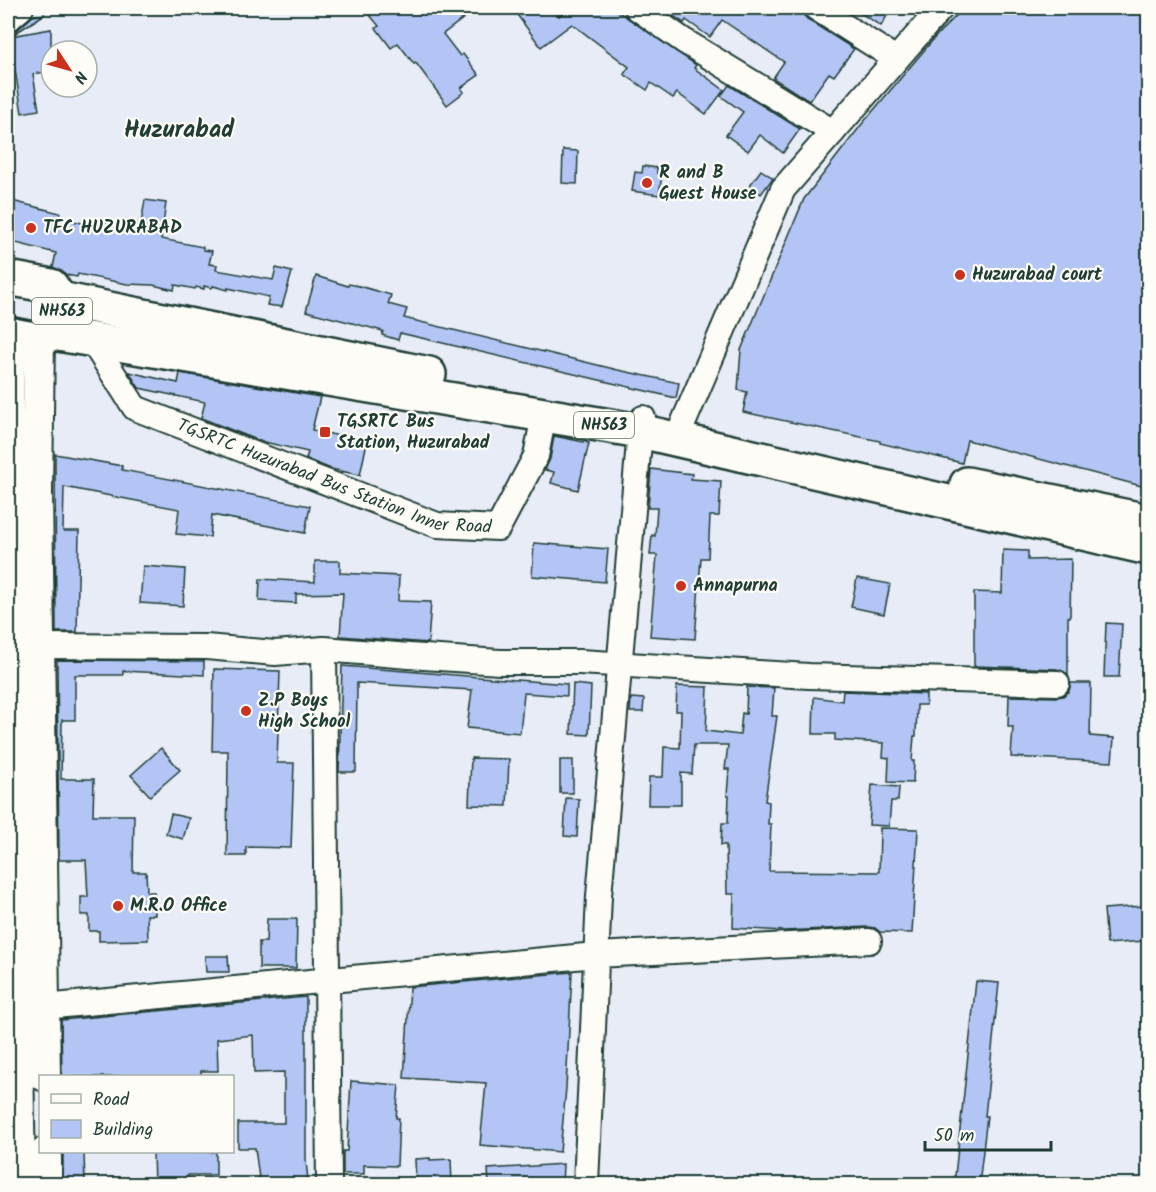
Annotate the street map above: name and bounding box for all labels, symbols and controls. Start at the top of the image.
north arrow [39,39,99,99]
text: N [67,65,93,88]
district label: Huzurabad [124,111,235,150]
place label: R and B Guest House [659,159,757,209]
marker: R and B Guest House [640,176,654,190]
place label: TFC HUZURABAD [43,214,182,243]
marker: TFC HUZURABAD [24,221,38,235]
place label: Huzurabad court [972,261,1103,290]
marker: Huzurabad court [953,268,967,282]
road number: NH563 [32,298,92,324]
place label: TGSRTC Bus Station, Huzurabad [337,408,490,458]
street label: TGSRTC Huzurabad Bus Station Inner Road [172,411,493,542]
road number: NH563 [574,412,634,438]
marker: TGSRTC Bus Station, Huzurabad [318,425,332,439]
place label: Annapurna [693,572,778,601]
marker: Annapurna [674,579,688,593]
place label: Z.P Boys High School [258,687,350,737]
marker: Z.P Boys High School [239,704,253,718]
place label: M.R.O Office [130,892,227,921]
marker: M.R.O Office [111,899,125,913]
legend [39,1075,234,1153]
text: Road [93,1086,130,1115]
scale bar [925,1114,1051,1152]
text: Building [93,1116,153,1145]
text: 50 m [934,1122,974,1151]

